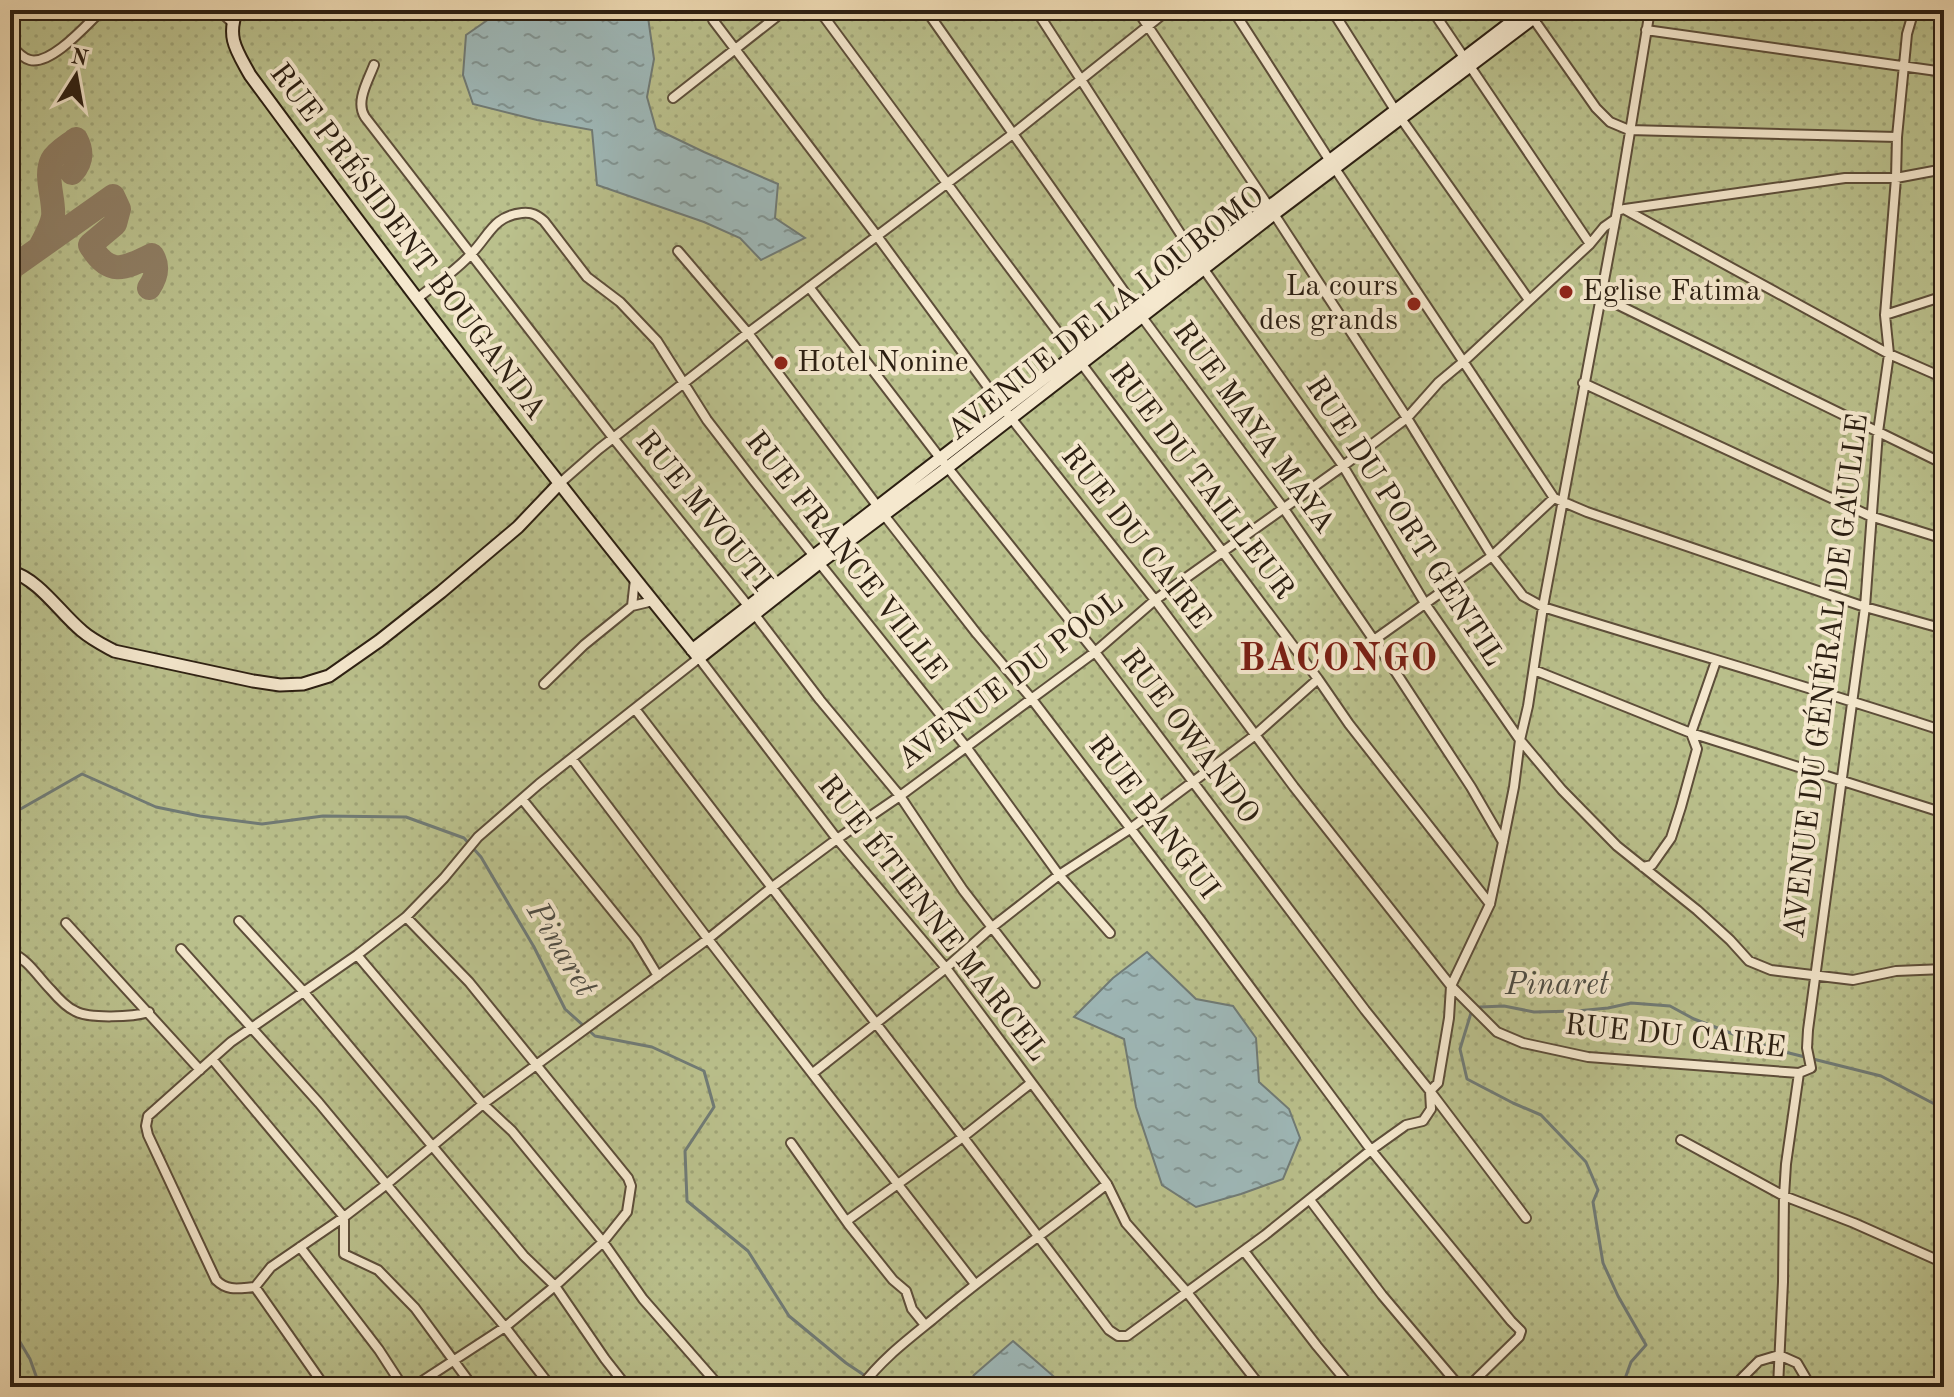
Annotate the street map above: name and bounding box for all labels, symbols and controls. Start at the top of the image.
north arrow [36,36,116,116]
text: N [69,46,90,71]
street label: RUE PRÉSIDENT BOUGANDA [263,55,555,426]
street label: AVENUE DE LA LOUBOMO [942,181,1270,447]
place label: La cours des grands [1259,272,1398,336]
place label: Eglise Fatima [1582,277,1761,307]
marker: Eglise Fatima [1557,283,1575,301]
marker: La cours des grands [1405,295,1423,313]
street label: RUE MAYA MAYA [1167,317,1340,539]
place label: Hotel Nonine [797,348,969,378]
marker: Hotel Nonine [772,354,790,372]
street label: RUE DU TAILLEUR [1103,359,1299,605]
street label: RUE DU PORT GENTIL [1299,372,1509,672]
street label: AVENUE DU GÉNÉRAL DE GAULLE [1775,411,1874,940]
street label: RUE MVOUTI [630,426,776,598]
street label: RUE FRANCE VILLE [739,426,951,686]
street label: RUE DU CAIRE [1055,441,1215,635]
street label: AVENUE DU POOL [893,587,1129,775]
district label: BACONGO [1239,641,1439,679]
street label: RUE OWANDO [1114,644,1264,830]
street label: RUE BANGUI [1082,731,1224,905]
street label: RUE ÉTIENNE MARCEL [811,767,1057,1067]
water label: Pinaret [519,896,601,1004]
water label: Pinaret [1504,970,1610,1002]
street label: RUE DU CAIRE [1563,1010,1787,1064]

